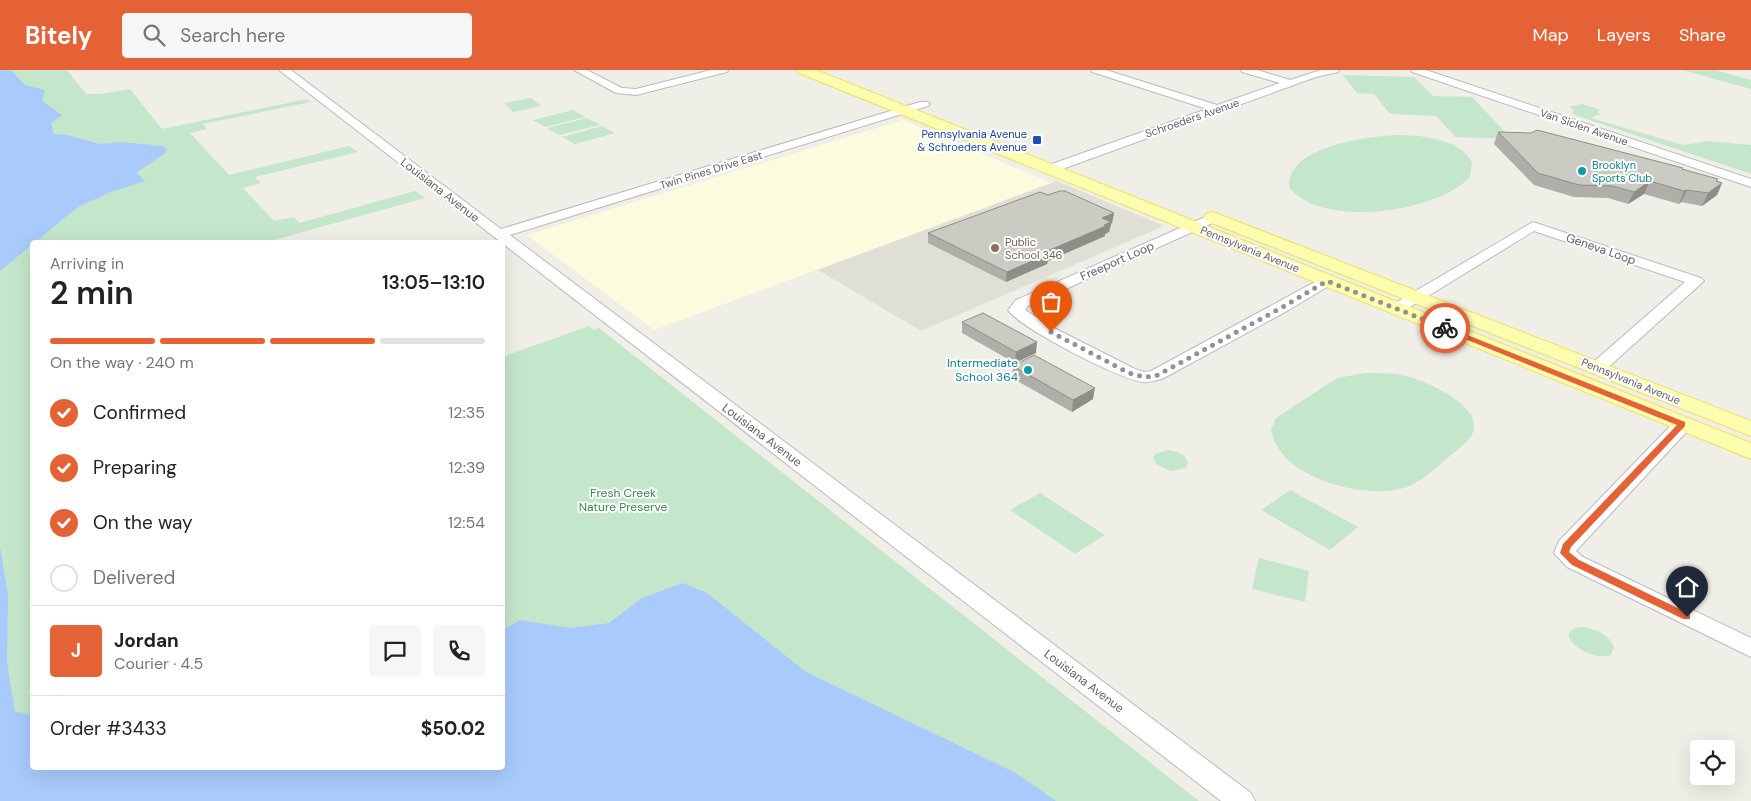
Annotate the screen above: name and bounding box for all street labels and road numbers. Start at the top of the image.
street label: Schroeders Avenue [1143,95,1241,141]
street label: Van Siclen Avenue [1538,105,1630,149]
street label: Twin Pines Drive East [658,148,764,192]
street label: Louisiana Avenue [397,154,483,226]
street label: Pennsylvania Avenue [1198,223,1302,275]
street label: Geneva Loop [1564,230,1638,268]
street label: Freeport Loop [1078,238,1156,284]
street label: Pennsylvania Avenue [1579,355,1683,407]
street label: Louisiana Avenue [719,400,805,470]
street label: Louisiana Avenue [1041,646,1127,716]

